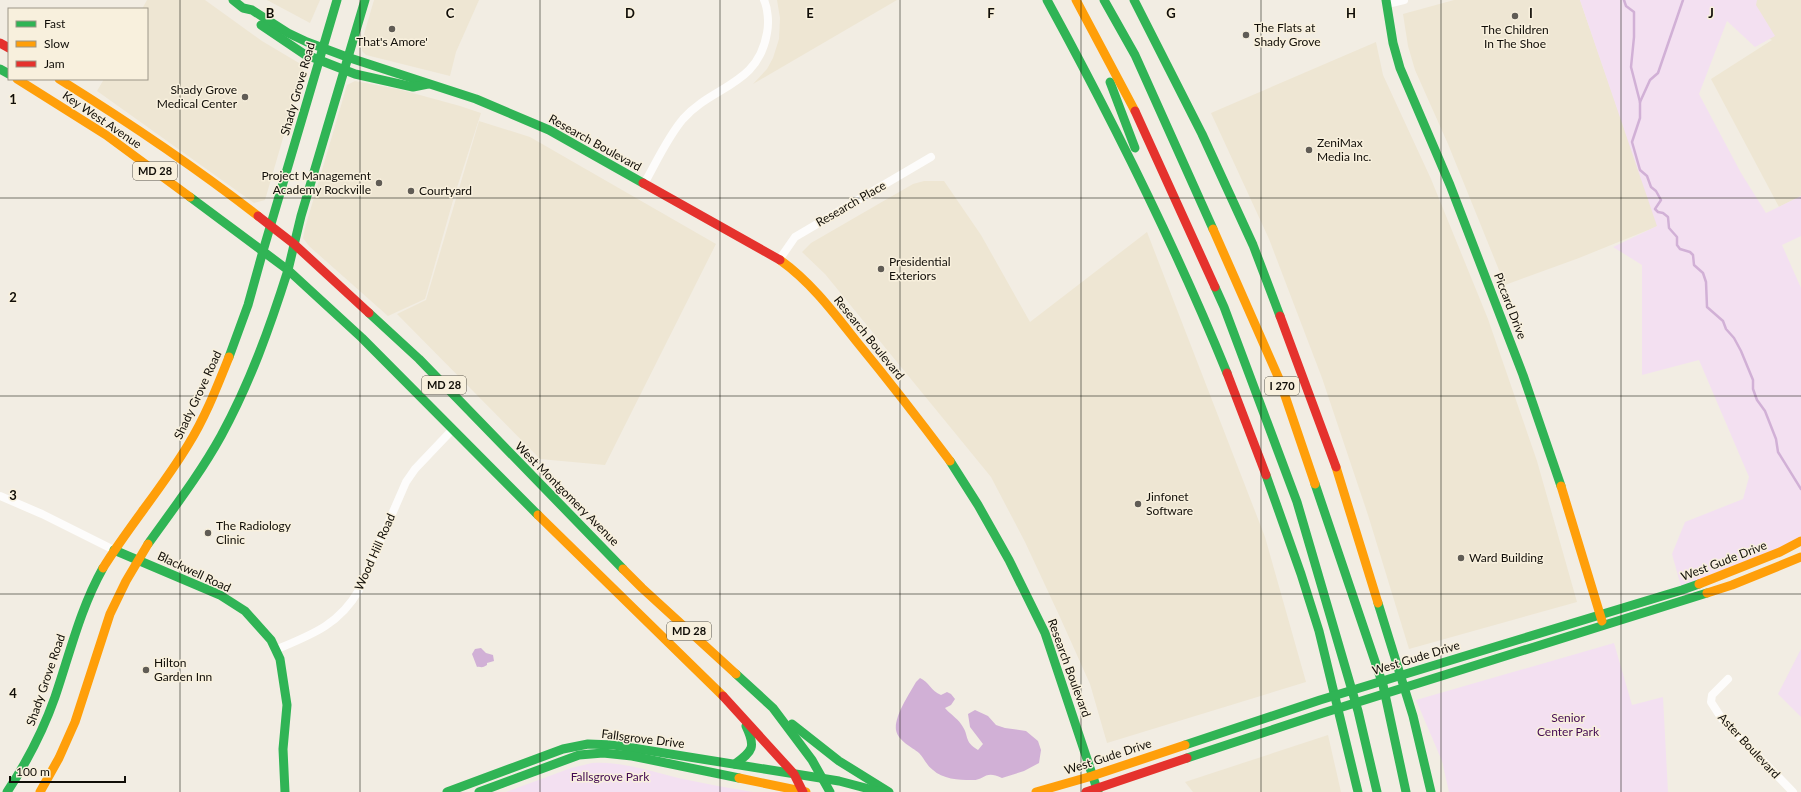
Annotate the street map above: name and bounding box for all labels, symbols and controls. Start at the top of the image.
text: B [266,5,275,21]
text: C [446,5,455,21]
text: D [625,5,635,21]
text: E [806,5,814,21]
text: F [987,5,995,21]
text: G [1166,5,1176,21]
text: H [1346,5,1356,21]
text: I [1529,5,1533,21]
text: J [1708,5,1714,21]
legend [8,8,148,80]
marker: The Children In The Shoe [1510,11,1520,21]
text: Fast [44,16,66,31]
place label: The Flats at Shady Grove [1254,20,1321,49]
place label: The Children In The Shoe [1481,22,1549,51]
marker: That's Amore' [387,24,397,34]
marker: The Flats at Shady Grove [1241,30,1251,40]
place label: That's Amore' [356,34,428,49]
text: Slow [44,36,70,51]
street label: Shady Grove Road [277,41,318,137]
text: Jam [44,56,65,71]
place label: Shady Grove Medical Center [157,82,238,111]
street label: Key West Avenue [60,88,145,152]
text: 1 [9,91,17,107]
marker: Shady Grove Medical Center [240,92,250,102]
street label: Research Boulevard [546,111,644,174]
place label: ZeniMax Media Inc. [1317,135,1372,164]
marker: ZeniMax Media Inc. [1304,145,1314,155]
road number: MD 28 [133,162,177,180]
place label: Project Management Academy Rockville [261,168,372,197]
street label: Research Place [813,177,888,230]
marker: Project Management Academy Rockville [374,178,384,188]
place label: Courtyard [419,183,472,198]
marker: Courtyard [406,186,416,196]
place label: Presidential Exteriors [889,254,950,283]
marker: Presidential Exteriors [876,264,886,274]
street label: Piccard Drive [1491,271,1530,341]
text: 2 [9,289,17,305]
street label: Research Boulevard [831,293,908,383]
street label: Shady Grove Road [170,348,225,442]
road number: MD 28 [422,376,466,394]
road number: I 270 [1265,377,1299,395]
street label: West Montgomery Avenue [512,438,623,549]
text: 3 [9,487,17,503]
place label: Jinfonet Software [1146,489,1193,518]
marker: Jinfonet Software [1133,499,1143,509]
street label: Wood Hill Road [351,511,398,593]
place label: The Radiology Clinic [216,518,292,547]
marker: The Radiology Clinic [203,528,213,538]
street label: West Gude Drive [1679,537,1769,584]
street label: Blackwell Road [155,548,233,595]
place label: Ward Building [1469,550,1543,565]
marker: Ward Building [1456,553,1466,563]
street label: Research Boulevard [1045,617,1094,719]
road number: MD 28 [667,622,711,640]
street label: Shady Grove Road [23,632,68,728]
street label: West Gude Drive [1370,637,1461,678]
place label: Hilton Garden Inn [154,655,212,684]
marker: Hilton Garden Inn [141,665,151,675]
text: 4 [9,685,17,701]
park label: Senior Center Park [1537,710,1600,739]
street label: Aster Boulevard [1715,710,1784,782]
street label: Fallsgrove Drive [601,726,686,751]
street label: West Gude Drive [1062,735,1153,778]
scale bar [10,758,125,784]
text: 100 m [16,764,50,779]
park label: Fallsgrove Park [571,769,650,784]

